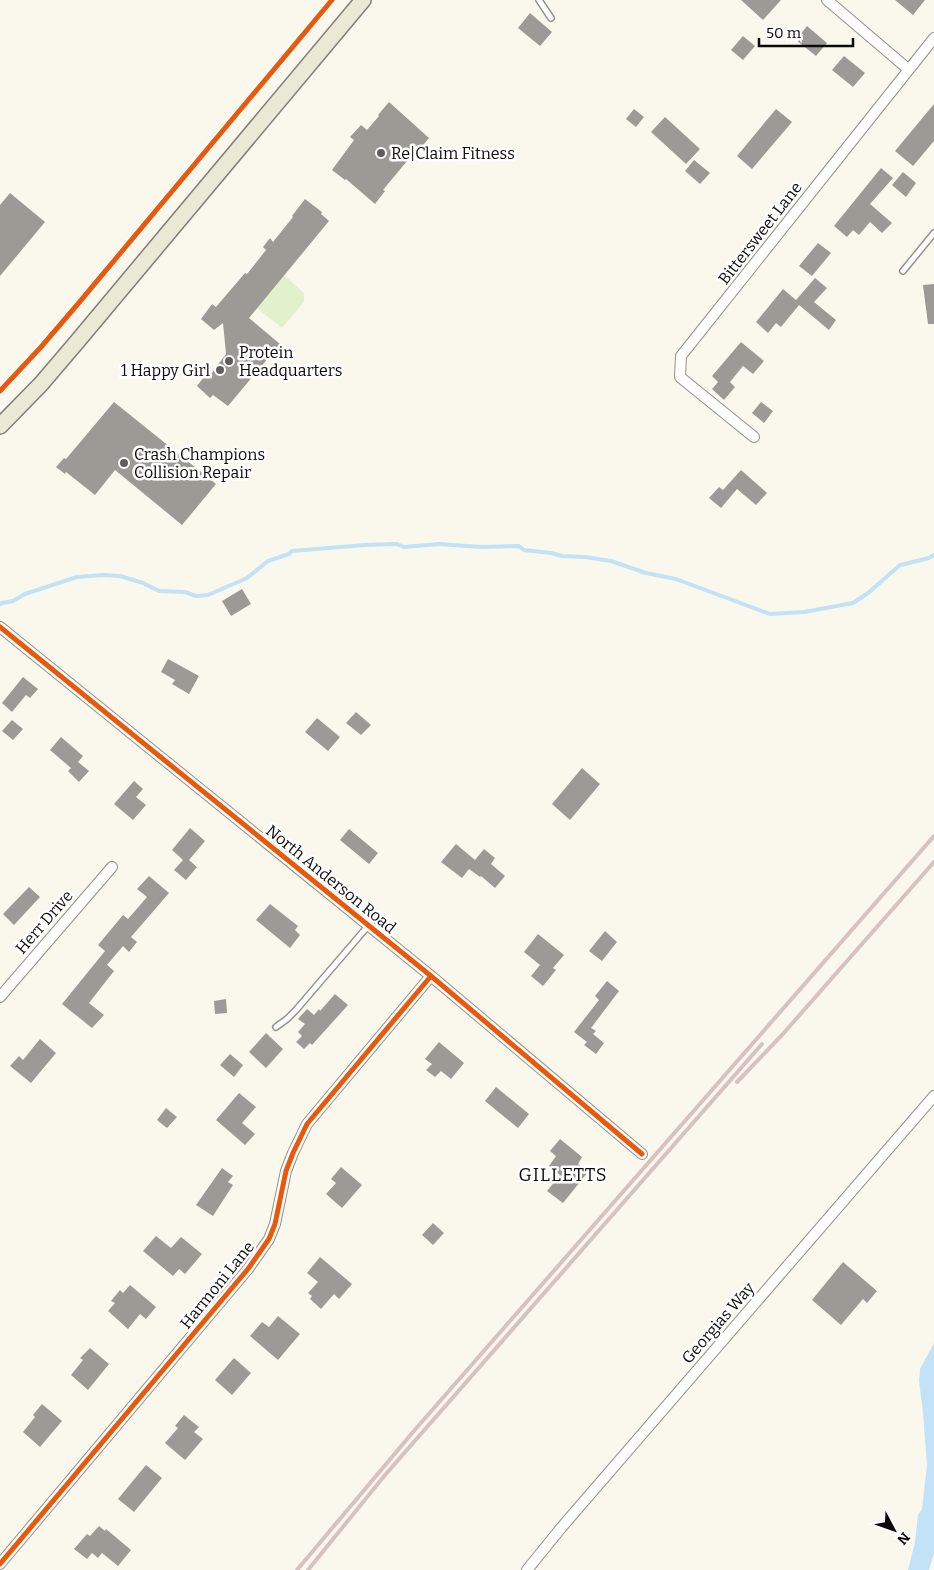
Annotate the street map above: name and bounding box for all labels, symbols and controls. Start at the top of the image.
scale bar [759,15,853,47]
text: 50 m [766,24,802,42]
place label: Re|Claim Fitness [391,144,515,163]
marker: Re|Claim Fitness [375,147,387,159]
street label: Bittersweet Lane [714,178,806,288]
place label: Protein Headquarters [239,343,342,380]
marker: Protein Headquarters [223,355,235,367]
place label: 1 Happy Girl [121,361,210,380]
marker: 1 Happy Girl [214,364,226,376]
place label: Crash Champions Collision Repair [134,445,265,482]
marker: Crash Champions Collision Repair [118,457,130,469]
street label: North Anderson Road [262,821,400,938]
street label: Herr Drive [11,886,77,958]
district label: GILLETTS [518,1164,608,1186]
street label: Harmoni Lane [176,1237,258,1333]
street label: Georgias Way [678,1278,759,1367]
north arrow [869,1505,919,1555]
text: N [893,1529,913,1548]

